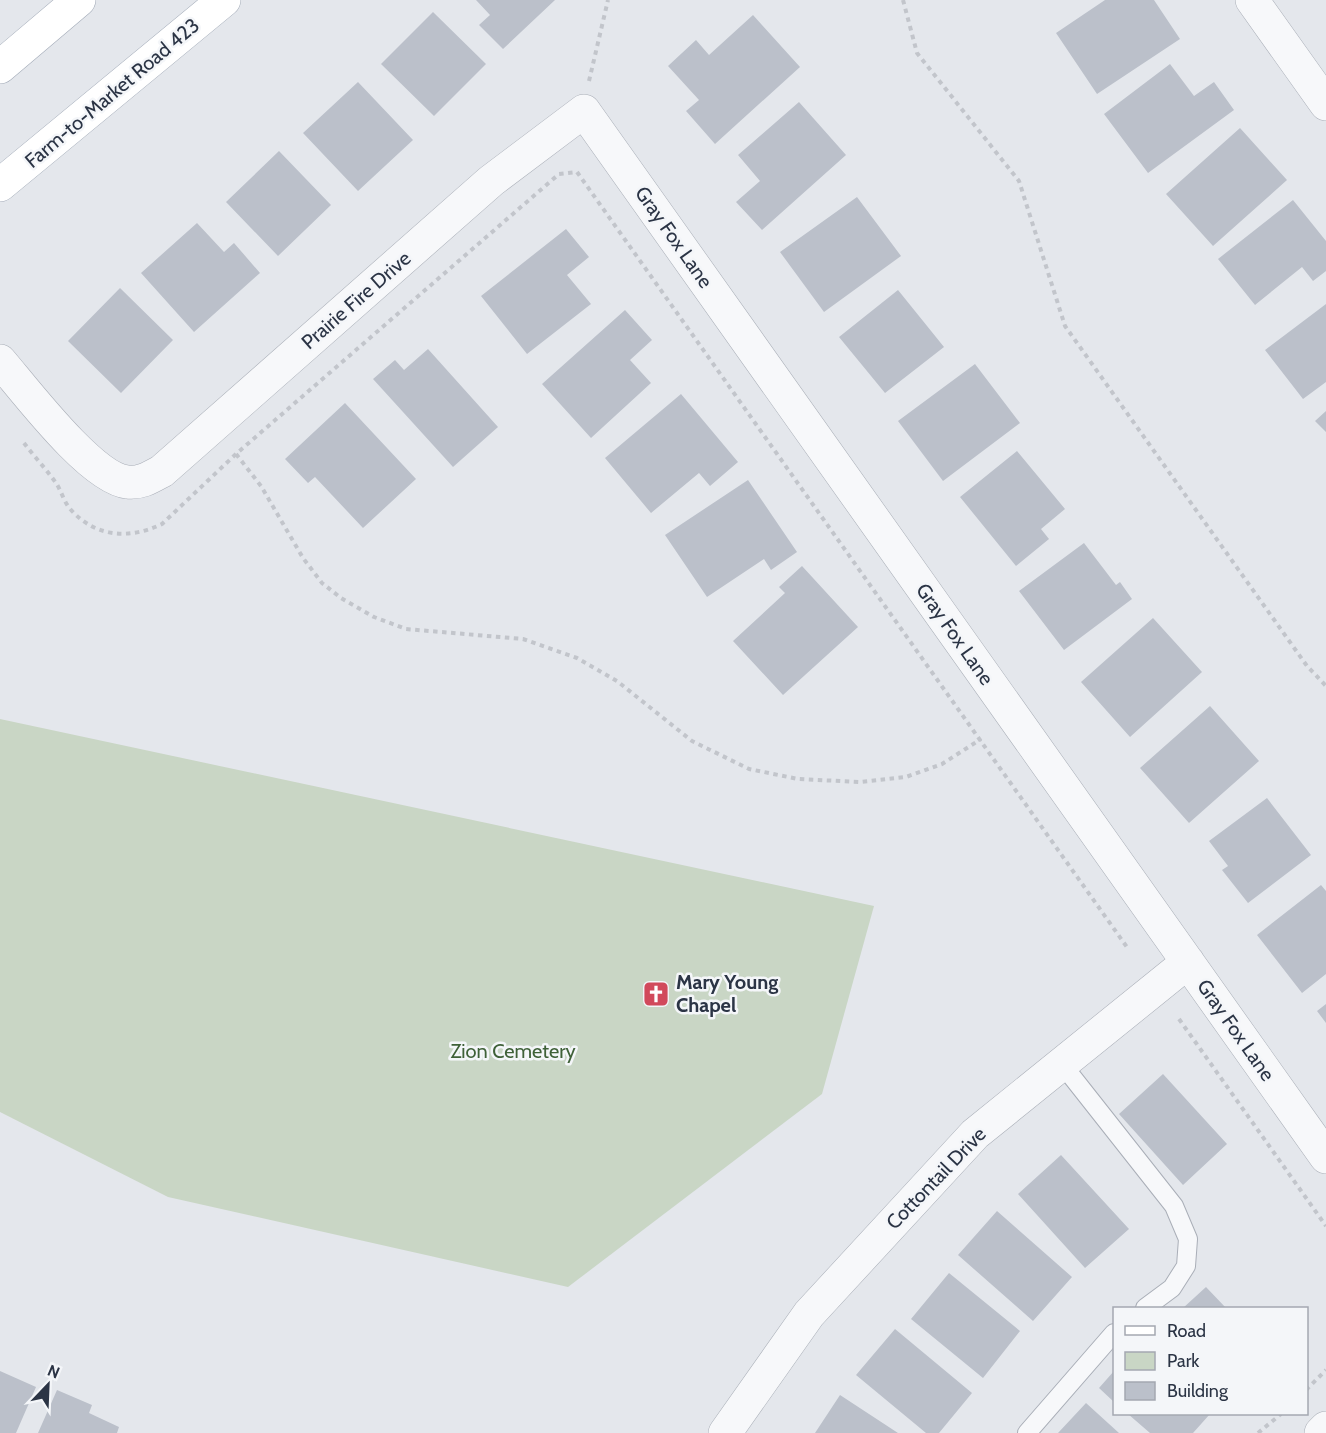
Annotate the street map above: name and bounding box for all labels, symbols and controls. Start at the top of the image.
street label: Farm-to-Market Road 423 [20,13,204,173]
street label: Gray Fox Lane [630,182,718,292]
street label: Prairie Fire Drive [296,246,416,354]
street label: Gray Fox Lane [911,579,999,689]
place label: Mary Young Chapel [676,970,778,1017]
street label: Gray Fox Lane [1192,975,1280,1085]
church icon: Mary Young Chapel [641,979,671,1009]
park label: Zion Cemetery [450,1039,576,1063]
street label: Cottontail Drive [881,1122,991,1234]
legend [1113,1307,1308,1415]
text: Road [1167,1320,1206,1342]
text: Park [1167,1350,1200,1372]
north arrow [18,1355,78,1415]
text: N [45,1361,63,1383]
text: Building [1167,1380,1229,1402]

